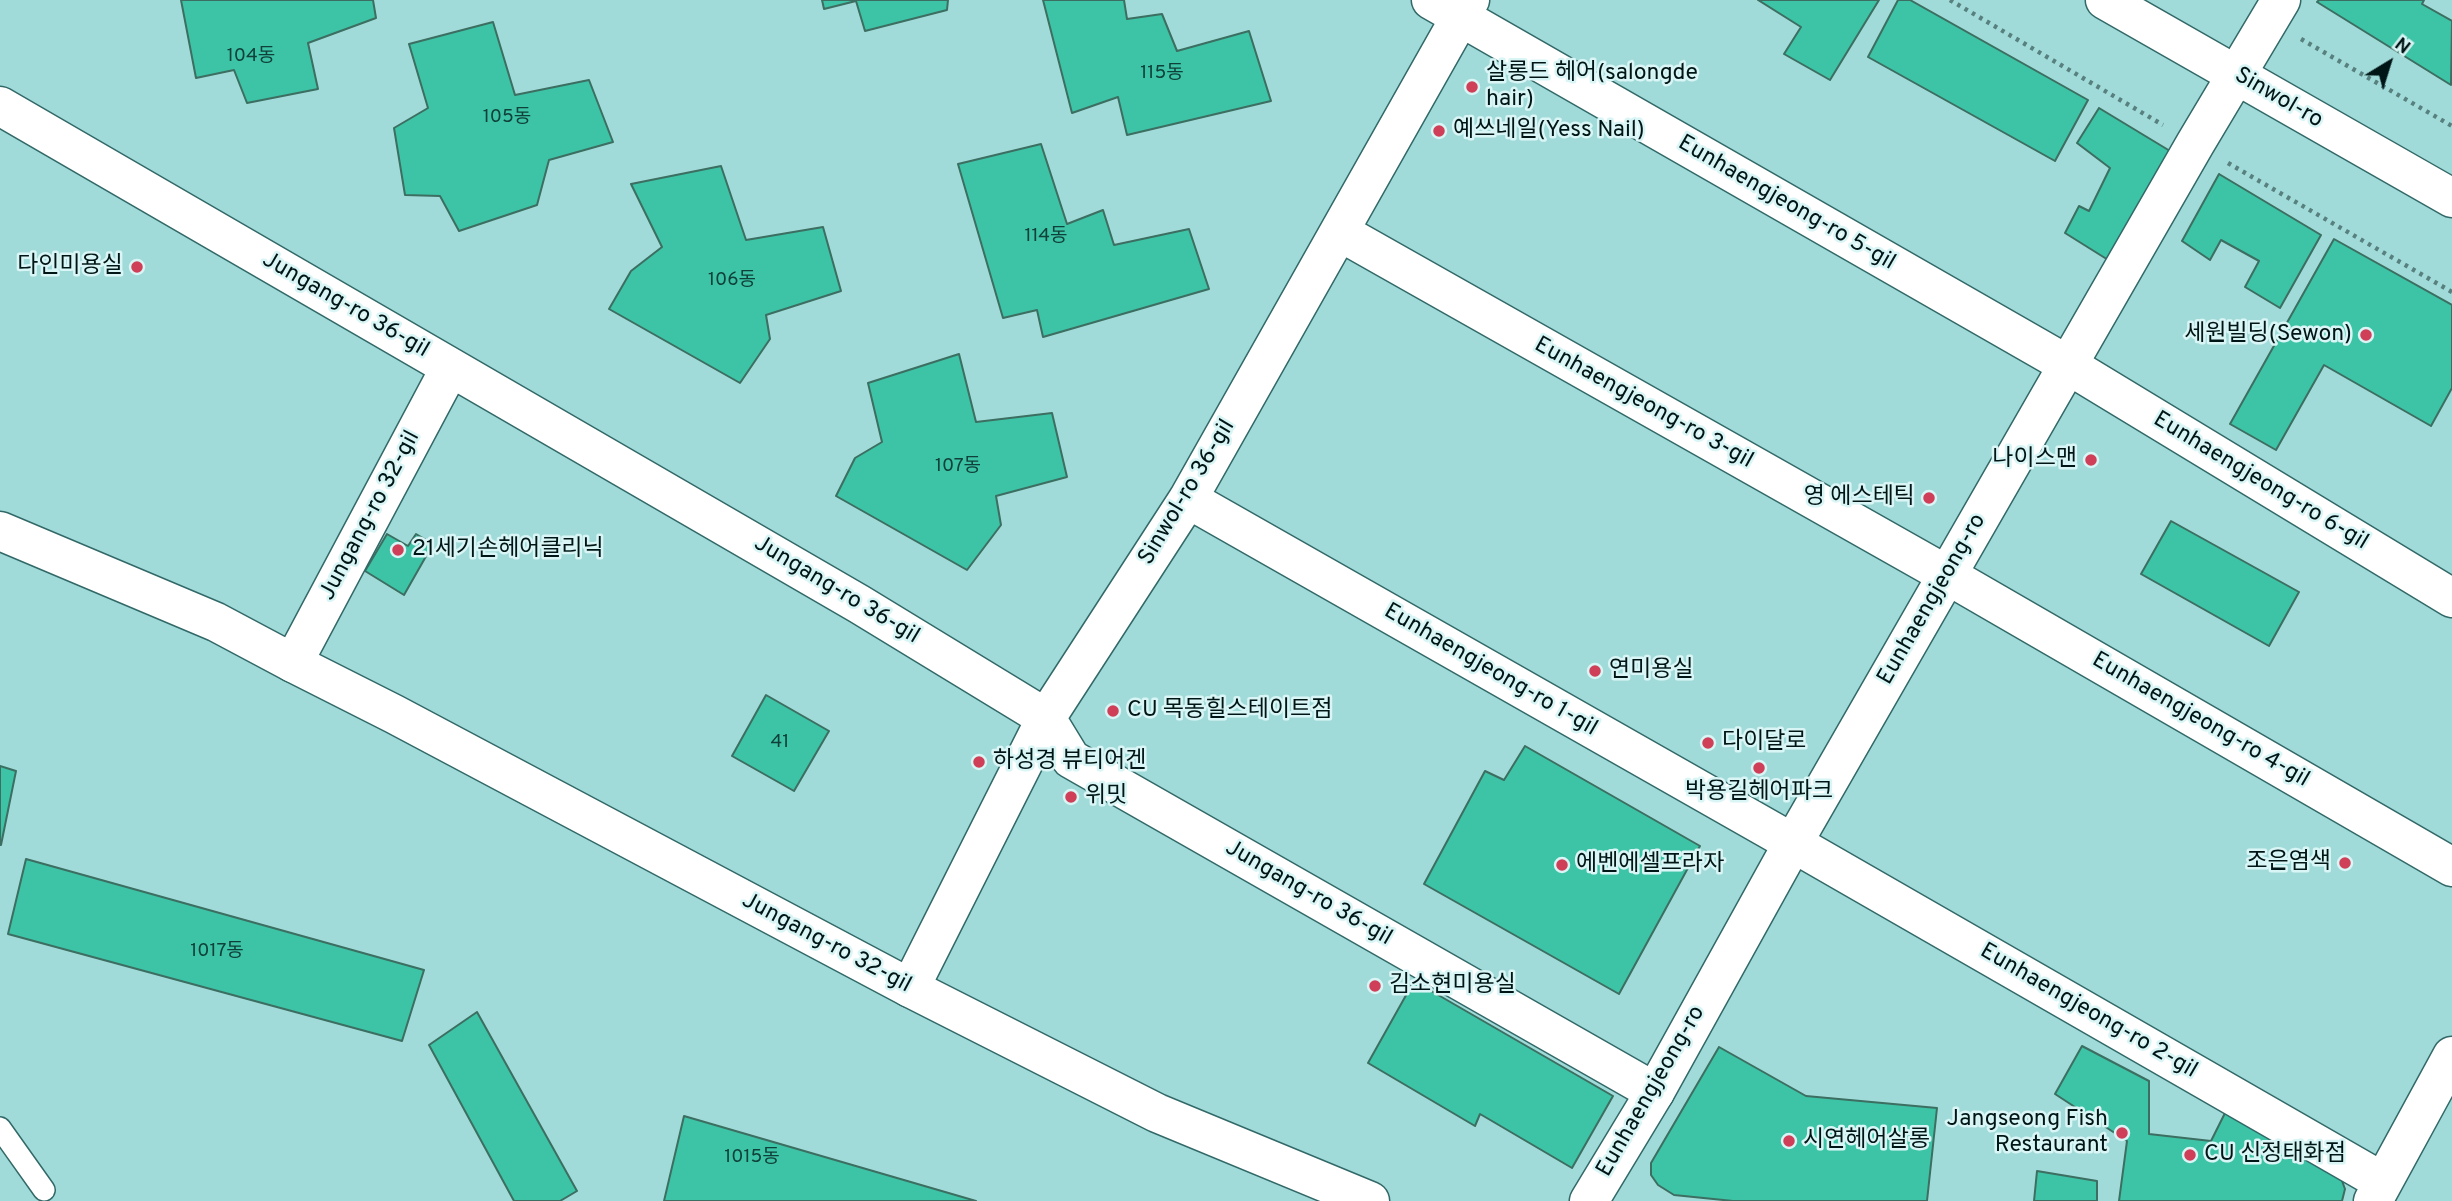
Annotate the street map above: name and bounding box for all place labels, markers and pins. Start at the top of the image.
place label: 살롱드 헤어(salongde hair) [1486,60,1698,114]
marker: 살롱드 헤어(salongde hair) [1464,79,1480,95]
place label: 예쓰네일(Yess Nail) [1453,117,1645,145]
marker: 예쓰네일(Yess Nail) [1431,123,1447,139]
place label: 다인미용실 [17,253,123,281]
marker: 다인미용실 [129,259,145,275]
place label: 세원빌딩(Sewon) [2184,321,2352,349]
marker: 세원빌딩(Sewon) [2358,327,2374,343]
place label: 나이스맨 [1992,446,2077,474]
marker: 나이스맨 [2083,452,2099,468]
place label: 영 에스테틱 [1804,484,1915,512]
marker: 영 에스테틱 [1921,490,1937,506]
place label: 21세기손헤어클리닉 [412,536,604,564]
marker: 21세기손헤어클리닉 [390,542,406,558]
place label: 연미용실 [1609,657,1694,685]
marker: 연미용실 [1587,663,1603,679]
place label: CU 목동힐스테이트점 [1127,697,1332,725]
marker: CU 목동힐스테이트점 [1105,703,1121,719]
place label: 다이달로 [1722,729,1807,757]
marker: 다이달로 [1700,735,1716,751]
place label: 하성경 뷰티어겐 [993,748,1147,776]
marker: 하성경 뷰티어겐 [971,754,987,770]
marker: 박용길헤어파크 [1751,760,1767,776]
place label: 박용길헤어파크 [1685,779,1833,807]
place label: 위밋 [1085,783,1127,811]
marker: 위밋 [1063,789,1079,805]
place label: 조은염색 [2246,849,2331,877]
place label: 에벤에셀프라자 [1576,851,1724,879]
marker: 조은염색 [2337,855,2353,871]
marker: 에벤에셀프라자 [1554,857,1570,873]
place label: 김소현미용실 [1389,972,1516,1000]
marker: 김소현미용실 [1367,978,1383,994]
place label: Jangseong Fish Restaurant [1947,1106,2108,1160]
marker: Jangseong Fish Restaurant [2114,1125,2130,1141]
place label: 시연헤어살롱 [1803,1127,1930,1155]
marker: 시연헤어살롱 [1781,1133,1797,1149]
place label: CU 신정태화점 [2204,1141,2346,1169]
marker: CU 신정태화점 [2182,1147,2198,1163]

